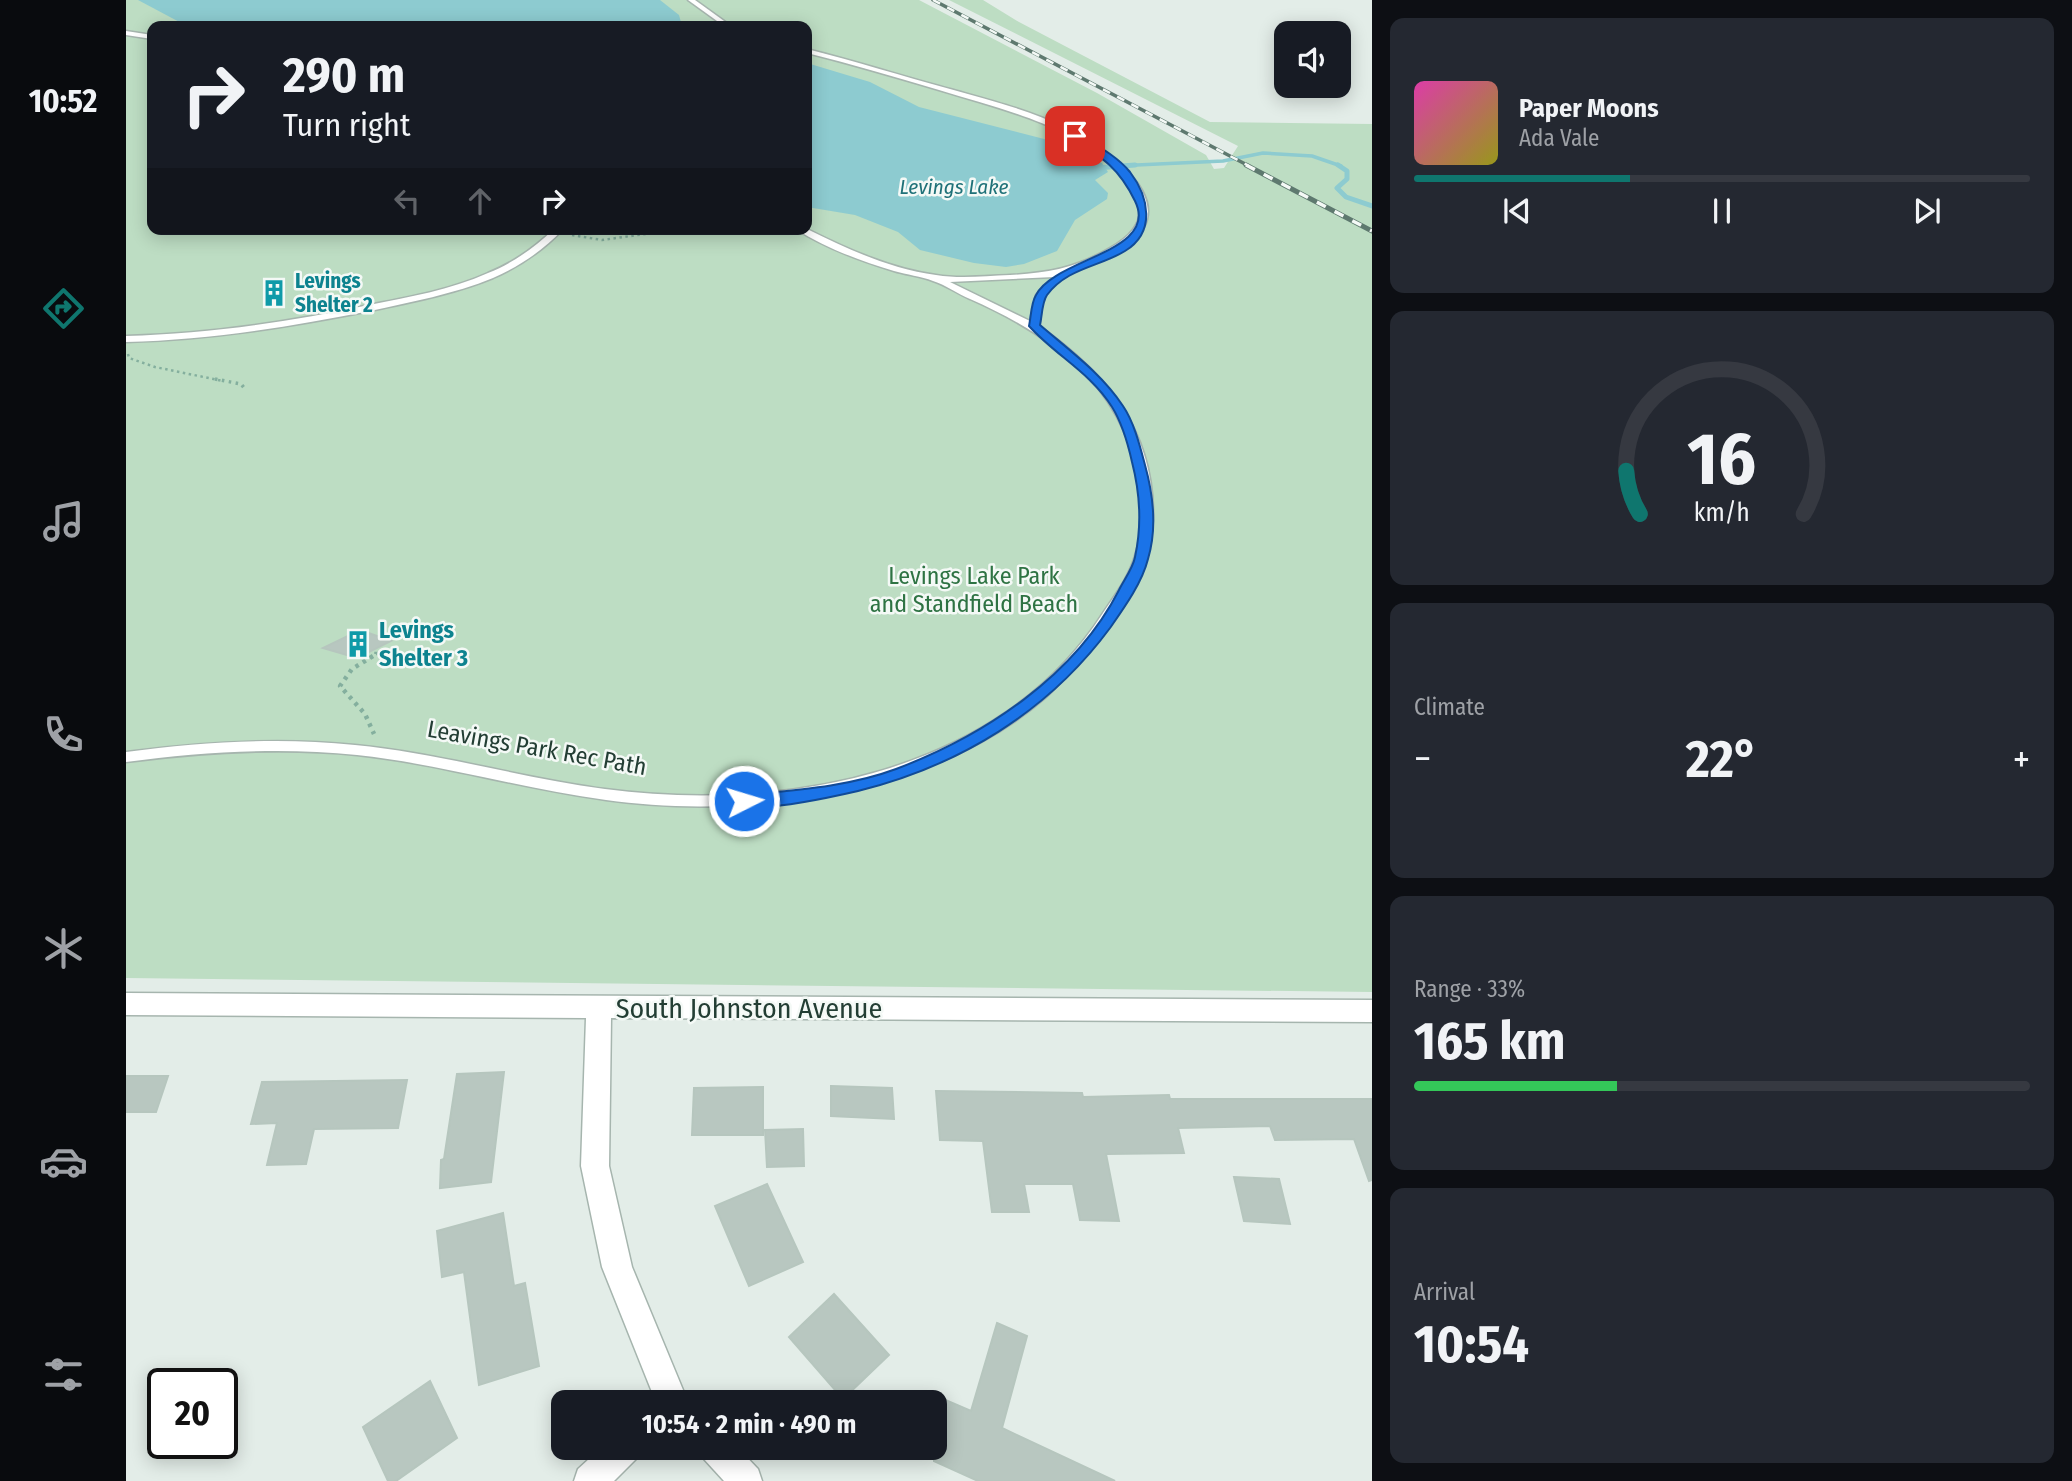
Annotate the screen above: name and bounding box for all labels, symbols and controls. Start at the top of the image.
map controls [1274,21,1351,98]
button: sound [1274,21,1351,98]
text: 290 m [283,46,405,105]
icon: right [168,49,259,140]
text: 10:52 [29,82,97,120]
text: Paper Moons [1519,93,1659,124]
text: Turn right [283,106,410,144]
pin [1045,106,1105,166]
icon: arrive [1056,117,1094,155]
text: Ada Vale [1519,124,1599,152]
water label: Levings Lake [900,174,1009,200]
icon: left [388,182,426,220]
icon: ahead [461,182,499,220]
icon: right [534,182,572,220]
icon: previous [1498,192,1536,230]
icon: pause [1703,192,1741,230]
icon: next [1908,192,1946,230]
place label: Levings Shelter 2 [295,268,373,318]
building icon: Levings Shelter 2 [259,278,289,308]
icon: directions [39,284,88,333]
text: 16 [1688,416,1756,503]
icon: music [39,497,88,546]
text: km/h [1694,498,1750,528]
park label: Levings Lake Park and Standfield Beach [870,562,1078,618]
place label: Levings Shelter 3 [379,616,468,672]
building icon: Levings Shelter 3 [343,629,373,659]
text: Climate [1414,693,1485,721]
icon: phone [39,710,88,759]
street label: Leavings Park Rec Path [425,715,649,781]
text: 22° [1686,728,1758,791]
text: − [1414,736,1431,782]
text: + [2013,736,2030,782]
position arrow [707,764,781,838]
icon: climate [39,924,88,973]
text: Range · 33% [1414,975,1525,1003]
street label: South Johnston Avenue [616,992,882,1025]
text: 165 km [1414,1010,1565,1073]
icon: car [39,1137,88,1186]
text: Arrival [1414,1278,1475,1306]
text: 10:54 [1414,1313,1529,1376]
icon: filters [39,1350,88,1399]
speed limit sign: 20 [147,1368,238,1459]
text: 10:54 · 2 min · 490 m [642,1409,856,1440]

